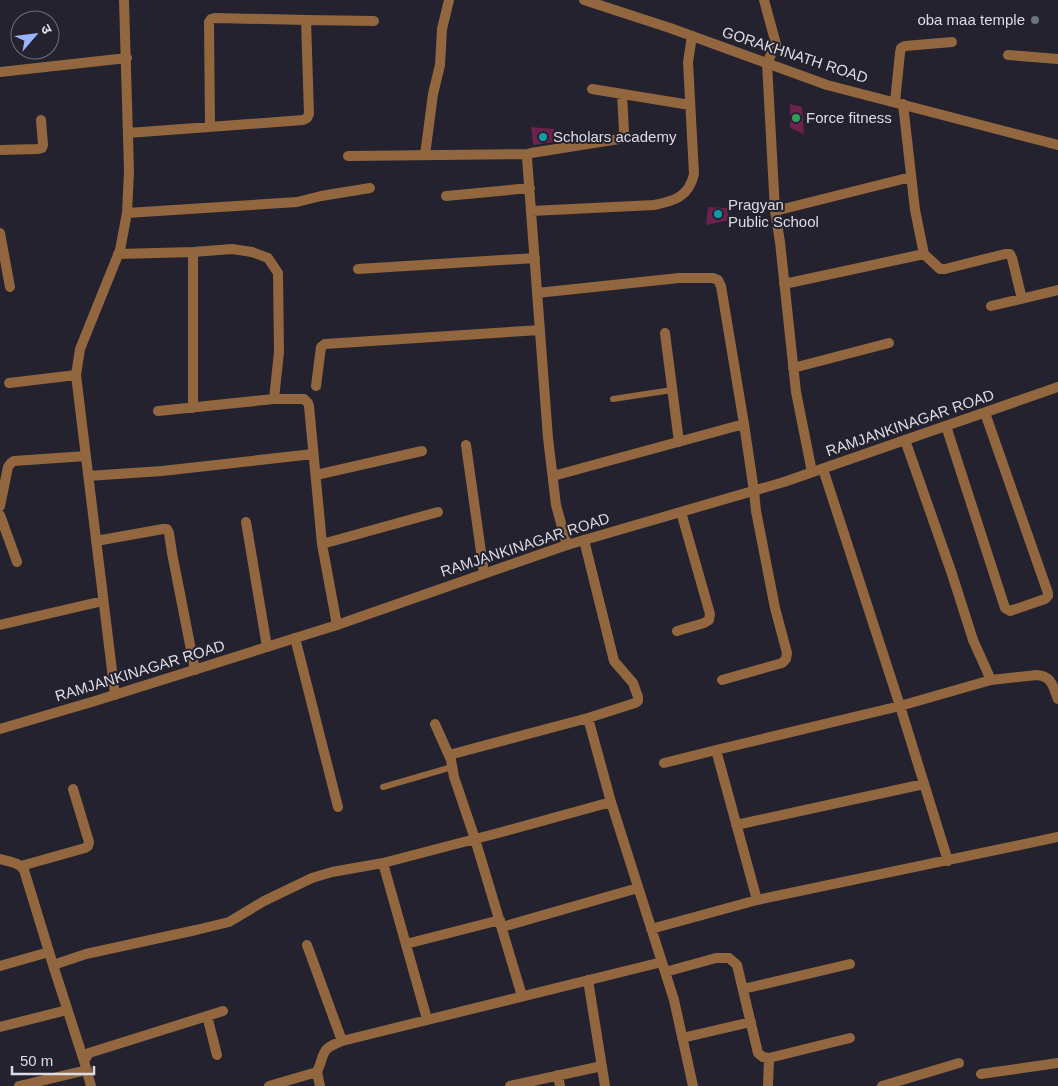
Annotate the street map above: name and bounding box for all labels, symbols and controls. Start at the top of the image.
north arrow [10,10,60,60]
place label: oba maa temple [917,11,1025,28]
marker: oba maa temple [1029,14,1041,26]
text: उ [37,22,56,37]
street label: GORAKHNATH ROAD [720,23,870,86]
place label: Force fitness [806,109,892,126]
marker: Force fitness [790,112,802,124]
place label: Scholars academy [553,128,677,145]
marker: Scholars academy [537,131,549,143]
place label: Pragyan Public School [728,196,819,230]
marker: Pragyan Public School [712,208,724,220]
street label: RAMJANKINAGAR ROAD [824,386,996,459]
street label: RAMJANKINAGAR ROAD [438,509,612,580]
street label: RAMJANKINAGAR ROAD [53,637,227,704]
scale bar [12,1044,95,1076]
text: 50 m [20,1052,53,1069]

